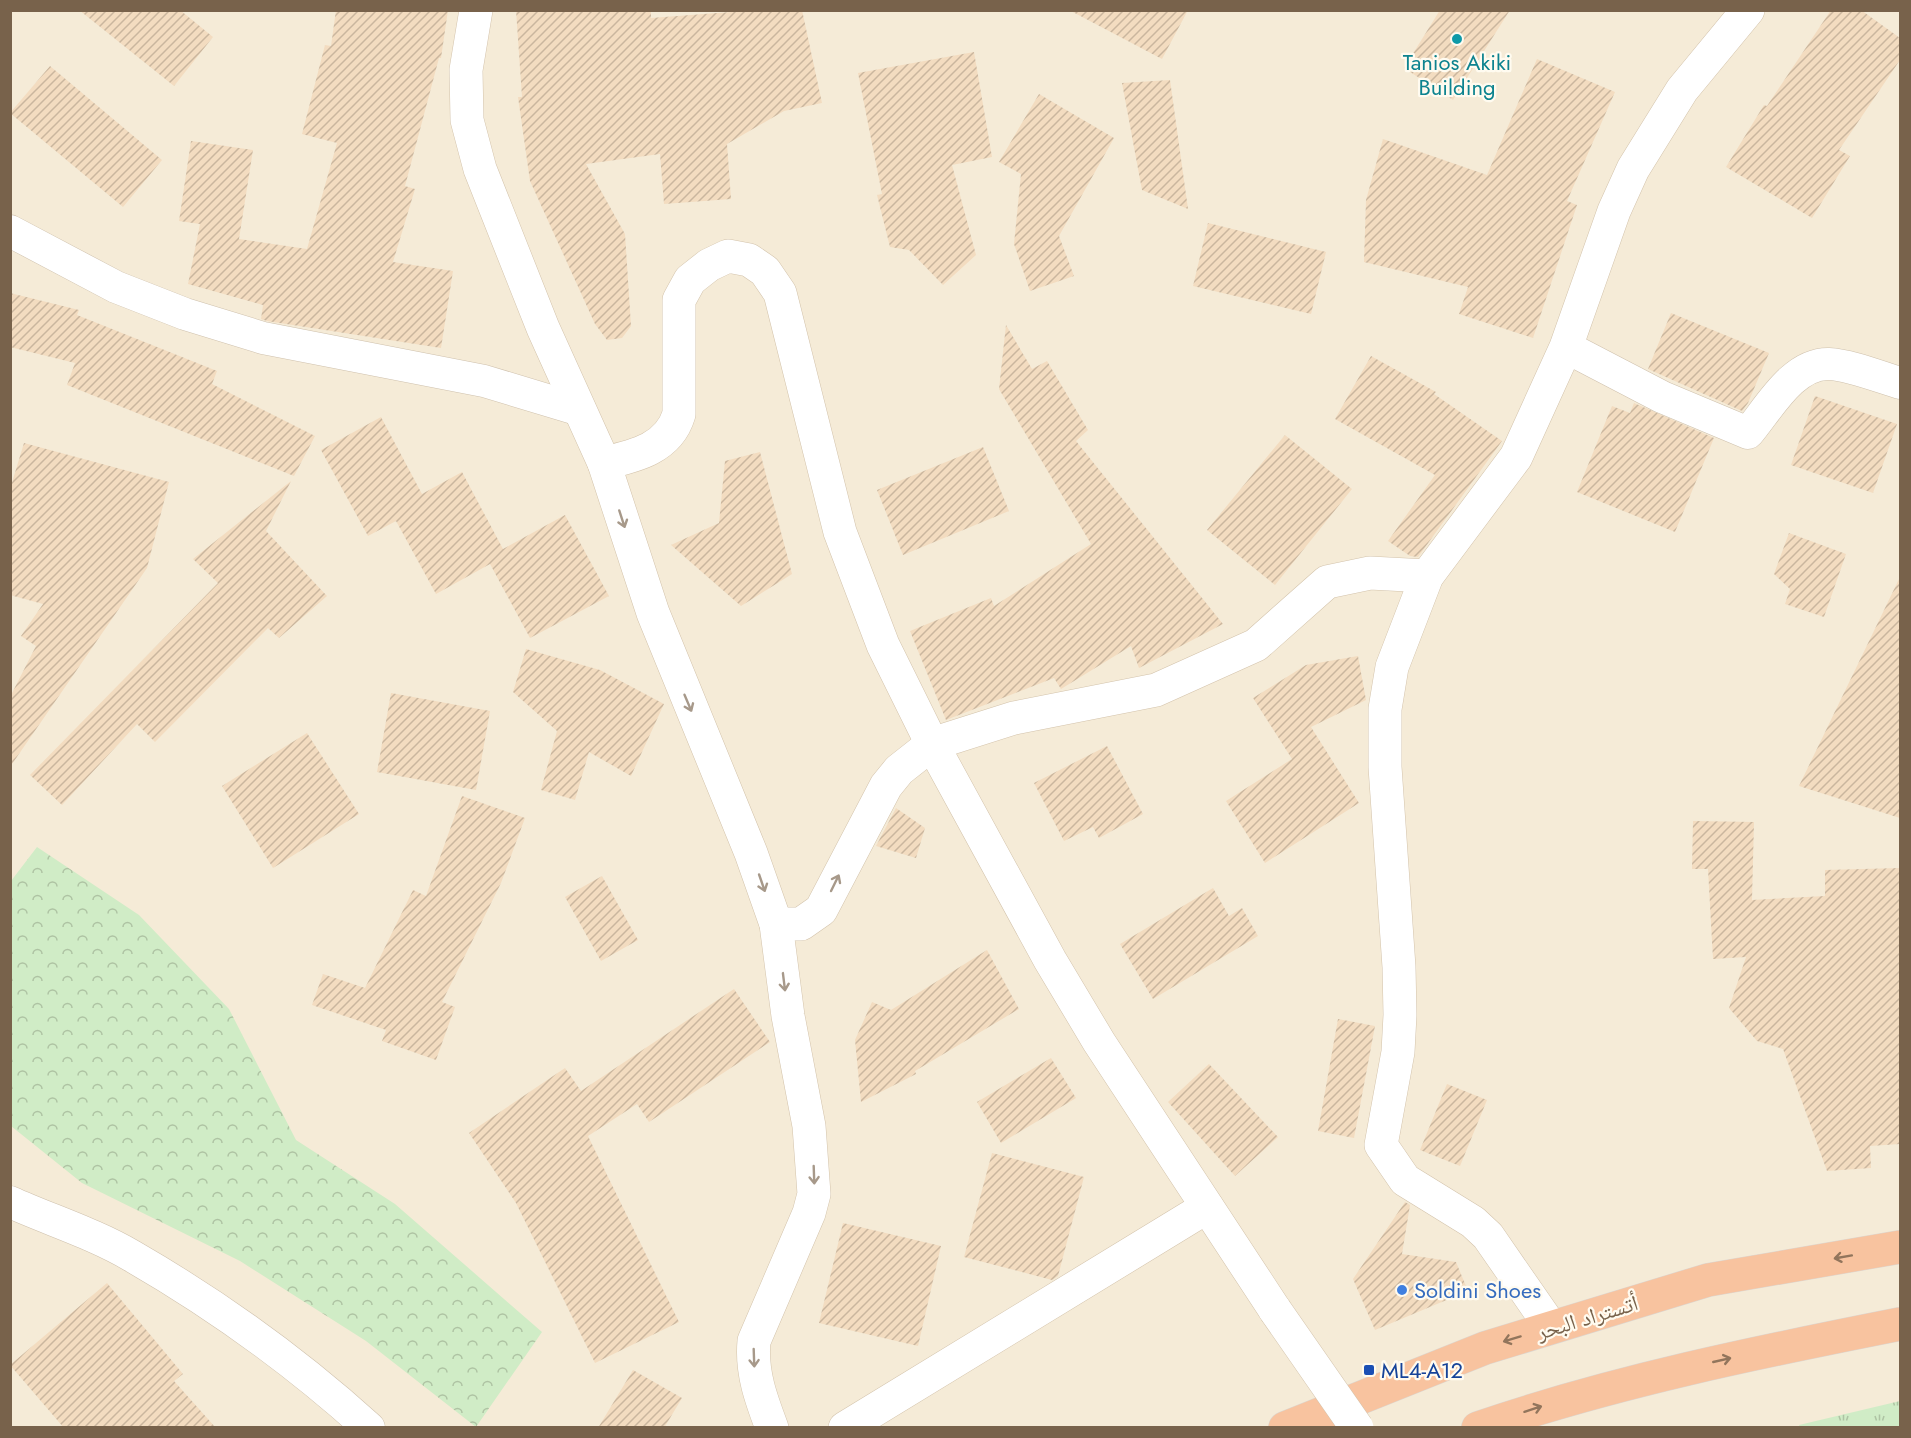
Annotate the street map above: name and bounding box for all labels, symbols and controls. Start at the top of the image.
marker: Tanios Akiki Building [1450,32,1464,46]
place label: Tanios Akiki Building [1403,46,1511,103]
one-way arrow [618,509,629,528]
one-way arrow [683,693,694,711]
one-way arrow [757,873,768,892]
one-way arrow [830,875,842,893]
one-way arrow [778,972,789,992]
one-way arrow [808,1164,819,1184]
one-way arrow [1834,1252,1853,1263]
place label: Soldini Shoes [1414,1274,1541,1306]
marker: Soldini Shoes [1395,1283,1409,1297]
street label: أتستراد البحر [1531,1286,1642,1348]
one-way arrow [1503,1334,1522,1345]
one-way arrow [748,1347,760,1367]
place label: ML4-A12 [1381,1354,1463,1386]
one-way arrow [1712,1354,1731,1365]
marker: ML4-A12 [1362,1363,1376,1377]
one-way arrow [1523,1403,1542,1414]

